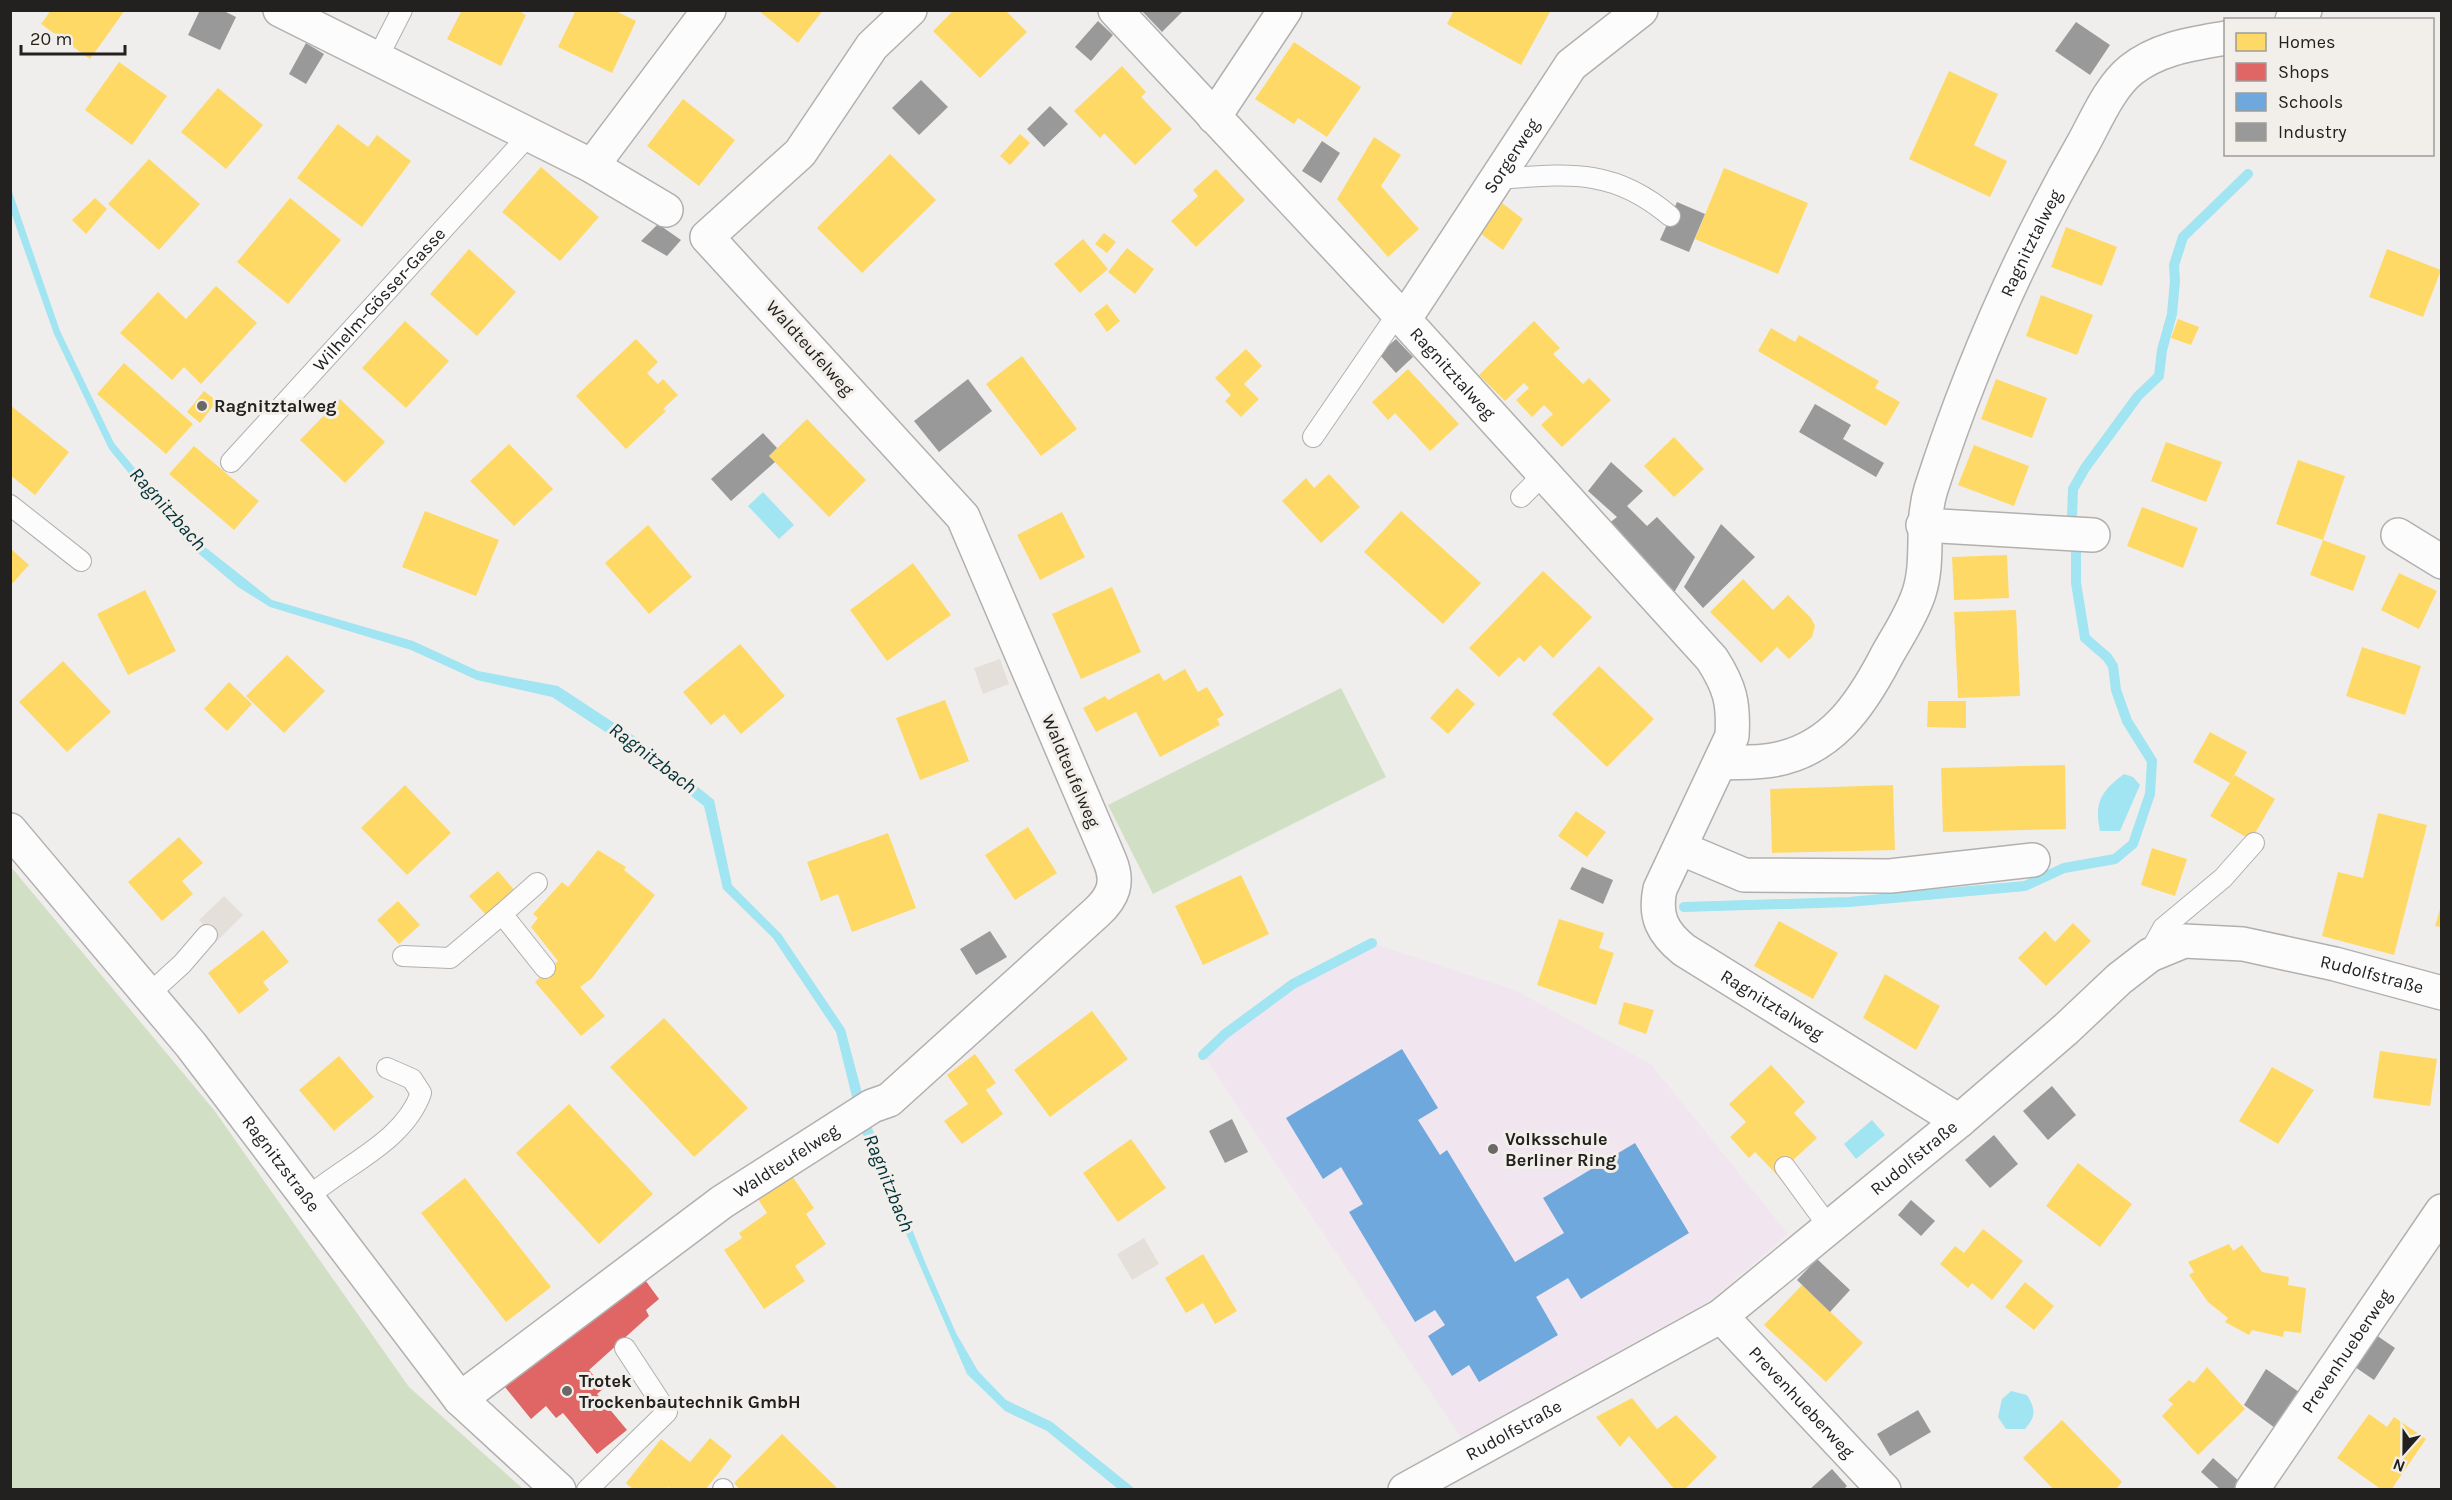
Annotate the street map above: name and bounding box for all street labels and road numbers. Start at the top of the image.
street label: Sorgerweg [1479,114,1544,198]
street label: Ragnitztalweg [1995,186,2067,300]
street label: Wilhelm-Gösser-Gasse [308,223,450,376]
street label: Waldteufelweg [761,296,859,400]
street label: Ragnitztalweg [1405,323,1500,424]
street label: Waldteufelweg [1037,711,1105,831]
street label: Rudolfstraße [2318,950,2426,999]
street label: Ragnitztalweg [1717,965,1828,1045]
street label: Ragnitzstraße [237,1111,325,1216]
street label: Rudolfstraße [1866,1116,1962,1200]
street label: Waldteufelweg [729,1119,843,1203]
street label: Prevenhueberweg [2297,1285,2396,1417]
street label: Prevenhueberweg [1744,1342,1859,1462]
street label: Rudolfstraße [1462,1395,1565,1465]

